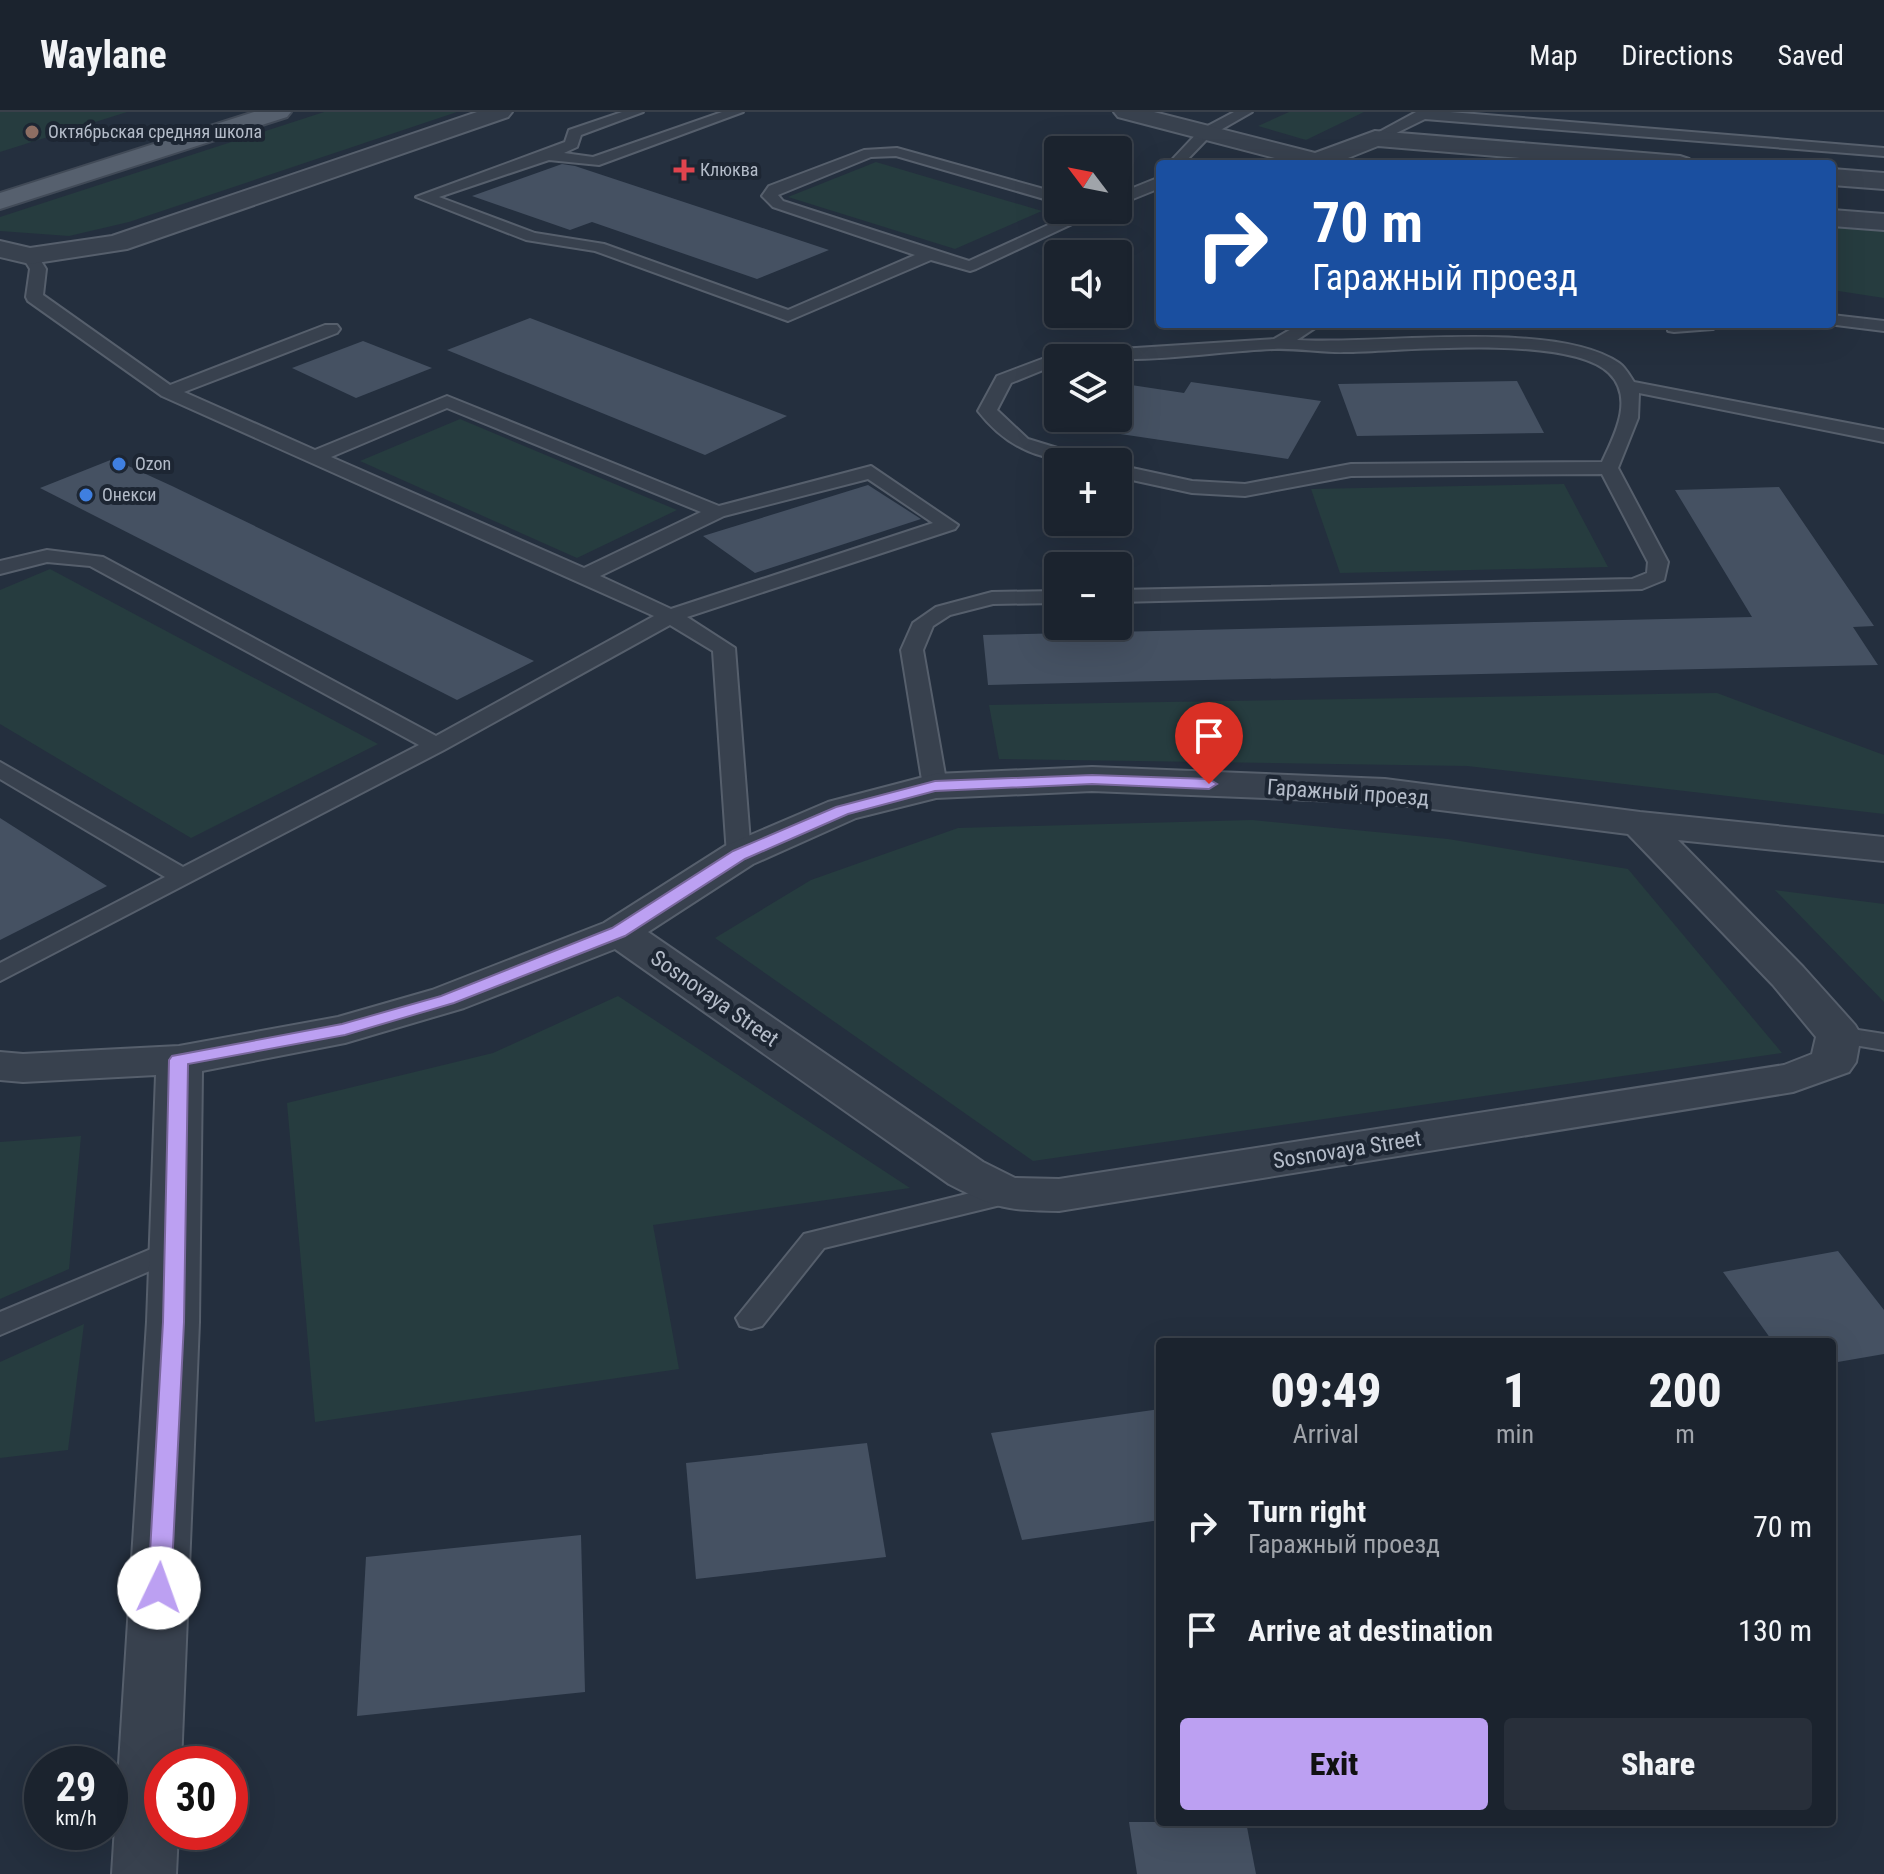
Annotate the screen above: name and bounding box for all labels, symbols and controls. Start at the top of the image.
text: Waylane [40,33,167,77]
text: Map [1529,39,1578,72]
text: Directions [1622,39,1733,72]
text: Saved [1777,39,1844,72]
place label: Октябрьская средняя школа [48,121,262,142]
marker: Октябрьская средняя школа [23,123,41,141]
north arrow [1044,136,1132,224]
map controls [1044,136,1132,640]
place label: Клюква [700,159,758,180]
marker: Клюква [675,161,693,179]
text: 70 m [1312,190,1423,256]
icon: right [1180,192,1284,296]
button: sound [1044,240,1132,328]
text: Гаражный проезд [1312,257,1578,299]
button: layers [1044,344,1132,432]
button: + [1044,448,1132,536]
place label: Ozon [135,453,171,474]
marker: Ozon [110,455,128,473]
place label: Онекси [102,484,156,505]
marker: Онекси [77,486,95,504]
button: − [1044,552,1132,640]
pin [1175,702,1243,784]
icon: arrive [1187,714,1231,758]
street label: Гаражный проезд [1266,774,1430,811]
street label: Sosnovaya Street [646,945,783,1052]
street label: Sosnovaya Street [1271,1125,1423,1174]
text: 09:49 [1270,1362,1382,1419]
text: 1 [1503,1362,1527,1419]
text: 200 [1648,1362,1722,1419]
text: Arrival [1293,1419,1359,1449]
text: min [1496,1419,1534,1449]
text: m [1675,1419,1695,1449]
text: Turn right [1248,1494,1366,1529]
icon: right [1180,1504,1224,1548]
text: 70 m [1753,1509,1812,1544]
text: Гаражный проезд [1248,1529,1440,1559]
position arrow [117,1546,201,1630]
icon: arrive [1180,1608,1224,1652]
text: Arrive at destination [1248,1613,1493,1648]
text: 130 m [1738,1613,1812,1648]
button: Exit [1180,1718,1488,1810]
button: Share [1504,1718,1812,1810]
speed limit sign: 30 [144,1746,248,1850]
text: 29 [56,1764,96,1811]
text: km/h [55,1806,97,1830]

